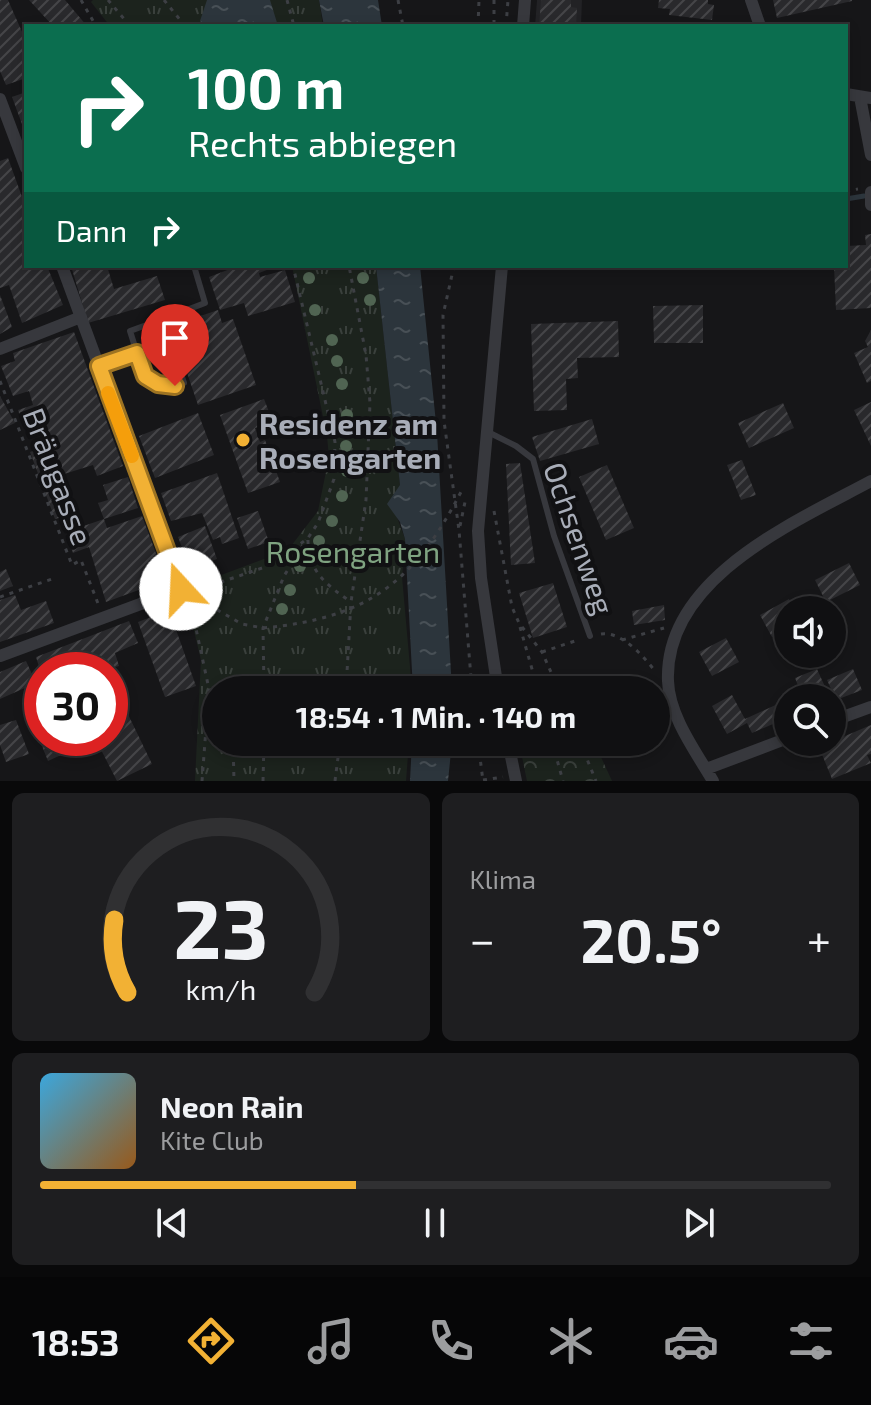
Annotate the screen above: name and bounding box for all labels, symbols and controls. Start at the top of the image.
text: 100 m [188,53,344,120]
icon: right [56,56,160,160]
text: Rechts abbiegen [188,121,457,164]
icon: right [143,208,187,252]
text: Dann [56,212,127,248]
pin [141,304,209,386]
icon: arrive [153,316,197,360]
street label: Bräugasse [16,402,102,550]
place label: Residenz am Rosengarten [259,405,441,475]
marker: Residenz am Rosengarten [234,431,252,449]
street label: Ochsenweg [537,457,623,619]
park label: Rosengarten [266,533,440,569]
position arrow [139,547,223,631]
map controls [774,596,846,756]
button: sound [774,596,846,668]
speed limit sign: 30 [24,652,128,756]
button: search [774,684,846,756]
text: 18:54 · 1 Min. · 140 m [296,698,576,734]
text: Klima [470,863,536,894]
text: 23 [173,876,269,976]
text: 20.5° [580,903,722,975]
text: − [470,912,495,965]
text: + [807,912,831,965]
text: km/h [185,971,256,1006]
text: Neon Rain [160,1088,304,1124]
text: Kite Club [160,1124,264,1155]
icon: previous [150,1201,194,1245]
icon: pause [413,1201,457,1245]
icon: next [677,1201,721,1245]
icon: directions [183,1313,239,1369]
icon: music [303,1313,359,1369]
icon: phone [423,1313,479,1369]
icon: climate [543,1313,599,1369]
icon: car [663,1313,719,1369]
icon: filters [783,1313,839,1369]
text: 18:53 [32,1320,119,1363]

